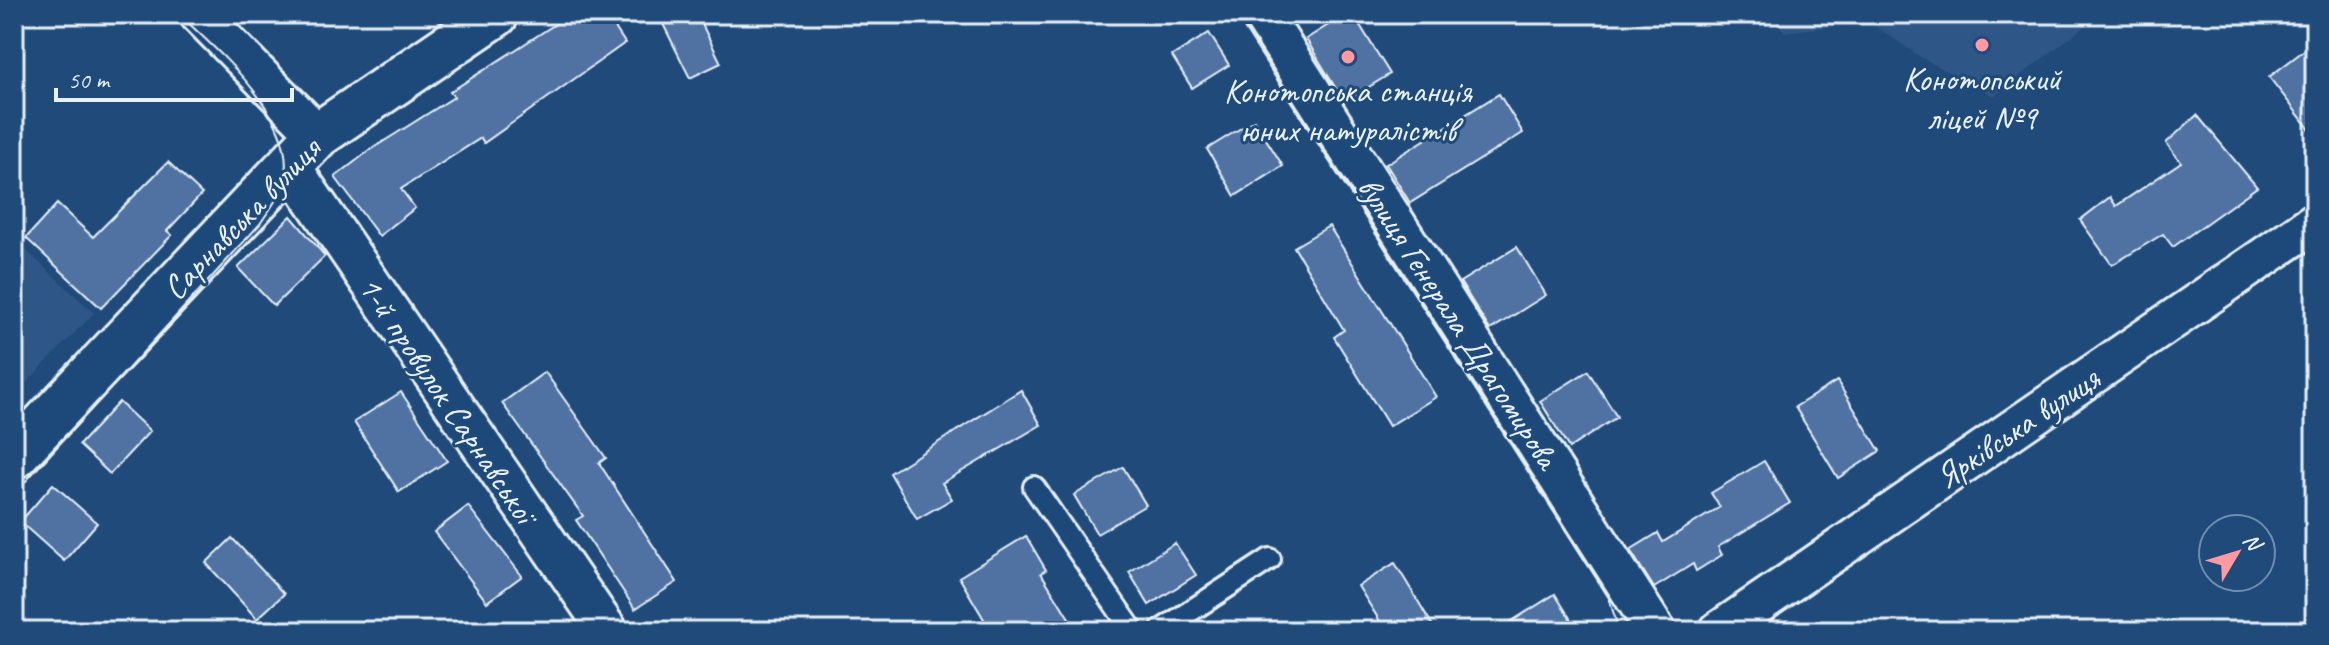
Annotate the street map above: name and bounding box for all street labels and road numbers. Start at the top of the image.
street label: Сарнавська вулиця [153,126,331,309]
street label: вулиця Генерала Драгомирова [1348,168,1571,479]
street label: 1-й провулок Сарнавської [349,267,549,536]
street label: Ярківська вулиця [1927,356,2109,498]

